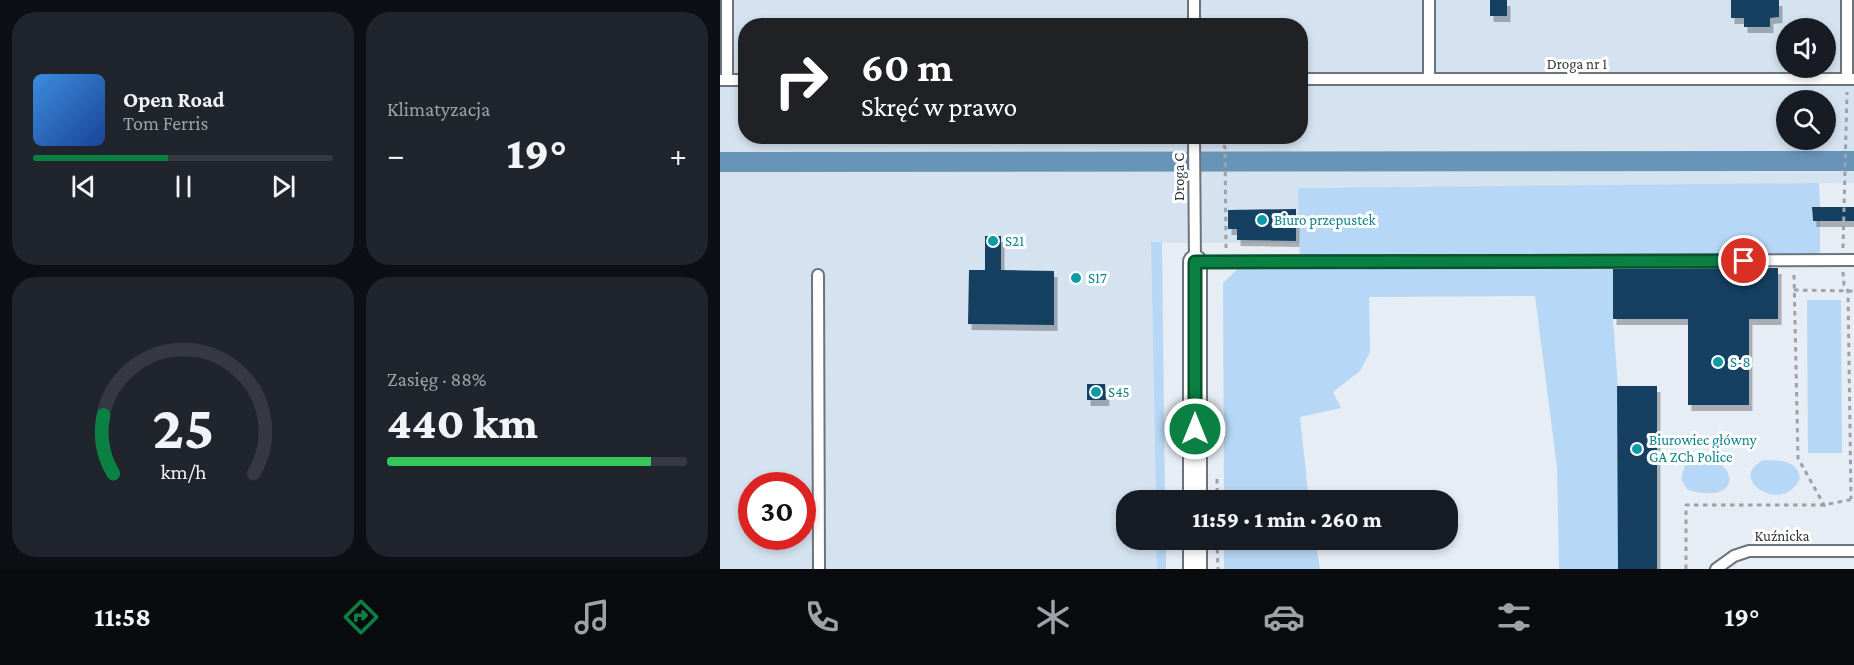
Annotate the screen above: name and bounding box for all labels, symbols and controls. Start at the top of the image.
map controls [1776,18,1836,150]
button: sound [1776,18,1836,78]
icon: right [762,42,840,120]
text: 60 m [861,43,953,90]
street label: Droga nr 1 [1547,56,1607,73]
text: Open Road [123,87,225,112]
button: search [1776,90,1836,150]
text: Skręć w prawo [861,92,1017,122]
text: Klimatyzacja [387,98,490,120]
text: Tom Ferris [123,112,208,134]
text: 19° [507,128,567,178]
text: − [387,136,404,173]
text: + [670,136,687,173]
street label: Droga C [1171,153,1188,201]
icon: previous [67,170,100,203]
icon: pause [167,170,200,203]
icon: next [267,170,300,203]
place label: Biuro przepustek [1274,212,1377,229]
marker: Biuro przepustek [1255,213,1269,227]
place label: S21 [1005,233,1024,249]
marker: S21 [986,234,1000,248]
pin [1718,235,1769,286]
icon: arrive [1727,244,1760,277]
place label: S17 [1088,270,1107,286]
marker: S17 [1069,271,1083,285]
place label: S-8 [1730,354,1751,370]
marker: S-8 [1711,355,1725,369]
text: Zasięg · 88% [387,368,487,390]
place label: S45 [1108,384,1130,400]
marker: S45 [1089,385,1103,399]
text: 25 [152,392,214,461]
position arrow [1163,397,1227,461]
text: 440 km [387,398,538,448]
place label: Biurowiec główny GA ZCh Police [1649,432,1757,465]
marker: Biurowiec główny GA ZCh Police [1630,442,1644,456]
text: km/h [160,460,207,484]
speed limit sign: 30 [738,472,816,550]
text: 11:59 · 1 min · 260 m [1192,507,1382,532]
street label: Kuźnicka [1755,528,1809,544]
icon: directions [340,596,382,638]
icon: music [571,596,613,638]
icon: phone [801,596,843,638]
icon: climate [1032,596,1074,638]
icon: car [1263,596,1305,638]
icon: filters [1493,596,1535,638]
text: 11:58 [94,602,151,632]
text: 19° [1724,602,1760,632]

